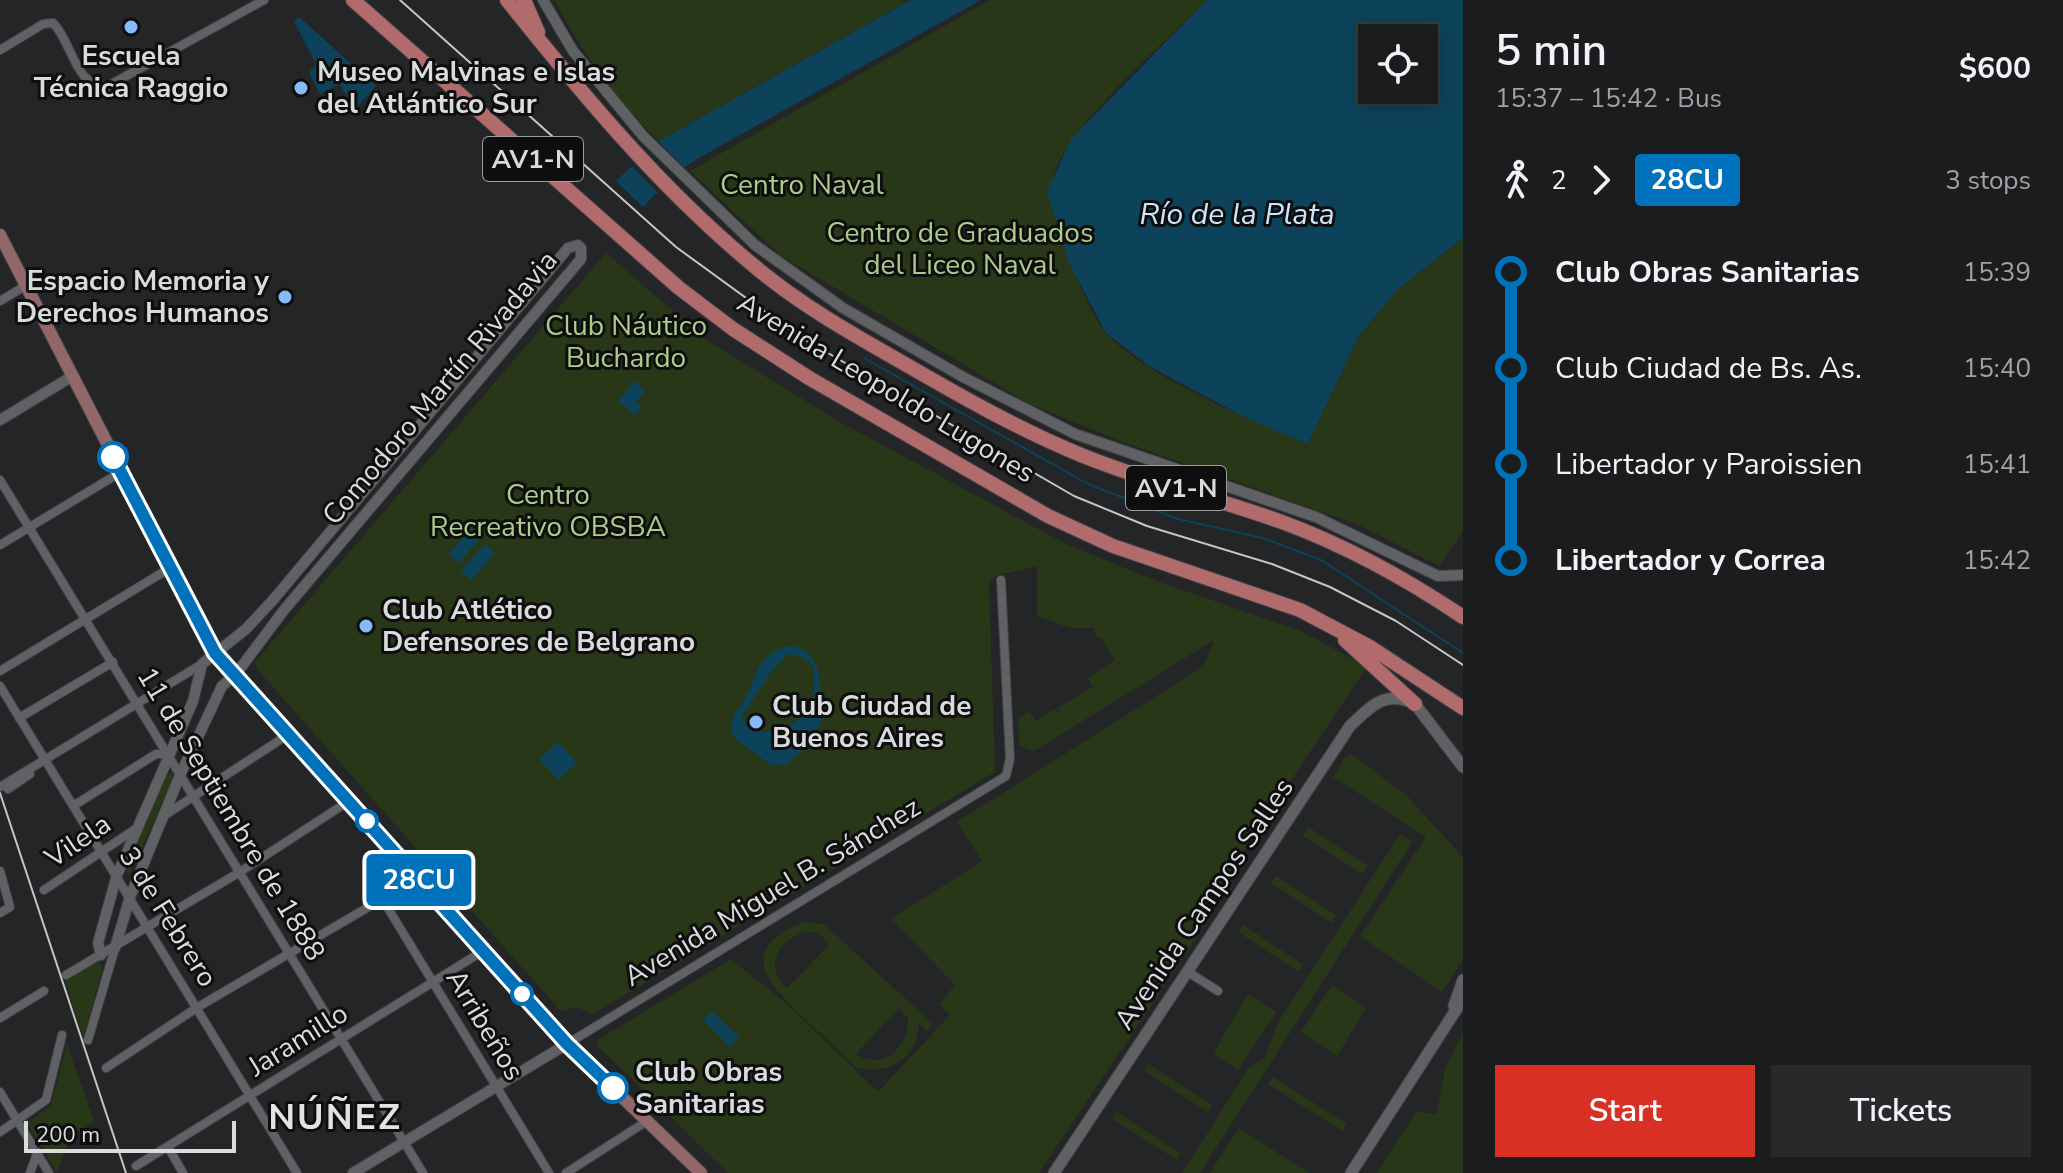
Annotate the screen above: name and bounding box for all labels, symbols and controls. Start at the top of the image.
marker: Escuela Técnica Raggio [122,18,140,36]
text: 5 min [1495,21,1607,81]
map controls [1358,24,1438,104]
button: locate [1358,24,1438,104]
place label: Escuela Técnica Raggio [34,37,228,107]
text: $600 [1959,48,2031,89]
place label: Museo Malvinas e Islas del Atlántico Sur [317,53,615,123]
marker: Museo Malvinas e Islas del Atlántico Sur [292,79,310,97]
text: 15:37 – 15:42 · Bus [1495,81,1722,116]
road number: AV1-N [483,137,583,181]
icon: walk [1495,158,1539,202]
icon: forward [1579,158,1623,202]
text: 28CU [1651,161,1724,199]
text: 2 [1551,163,1567,198]
text: 3 stops [1945,163,2031,198]
park label: Centro Naval [720,166,885,204]
water label: Río de la Plata [1139,194,1335,235]
park label: Centro de Graduados del Liceo Naval [827,214,1093,284]
street label: Comodoro Martín Rivadavia [314,243,566,533]
text: Club Obras Sanitarias [1555,252,1860,293]
text: 15:39 [1963,255,2031,290]
place label: Espacio Memoria y Derechos Humanos [16,262,269,332]
street label: Avenida Leopoldo Lugones [730,284,1042,492]
marker: Espacio Memoria y Derechos Humanos [276,288,294,306]
park label: Club Náutico Buchardo [545,307,707,377]
text: Club Ciudad de Bs. As. [1555,348,1862,389]
text: 15:40 [1963,351,2031,386]
unlabelled marker [98,442,128,472]
text: Libertador y Paroissien [1555,444,1863,485]
text: 15:41 [1963,447,2031,482]
road number: AV1-N [1126,466,1226,510]
park label: Centro Recreativo OBSBA [430,476,666,546]
text: Libertador y Correa [1555,540,1826,581]
text: 15:42 [1963,543,2031,578]
place label: Club Atlético Defensores de Belgrano [382,591,695,661]
marker: Club Atlético Defensores de Belgrano [357,617,375,635]
street label: 11 de Septiembre de 1888 [128,660,334,968]
place label: Club Ciudad de Buenos Aires [772,687,971,757]
marker: Club Ciudad de Buenos Aires [747,713,765,731]
street label: Avenida Campos Salles [1105,771,1303,1037]
street label: Avenida Miguel B. Sánchez [617,788,927,996]
street label: Vilela [37,805,118,877]
unlabelled marker [356,810,378,832]
street label: 3 de Febrero [110,840,226,994]
line badge: 28CU [363,854,475,906]
text: 28CU [382,861,456,899]
street label: Arribeños [437,962,533,1088]
unlabelled marker [511,983,533,1005]
street label: Jaramillo [240,994,355,1086]
place label: Club Obras Sanitarias [635,1053,782,1123]
button: Start [1495,1065,1755,1157]
button: Tickets [1771,1065,2031,1157]
marker: Club Obras Sanitarias [598,1073,628,1103]
district label: NÚÑEZ [268,1093,402,1142]
scale bar [24,1117,236,1153]
text: 200 m [36,1120,100,1150]

